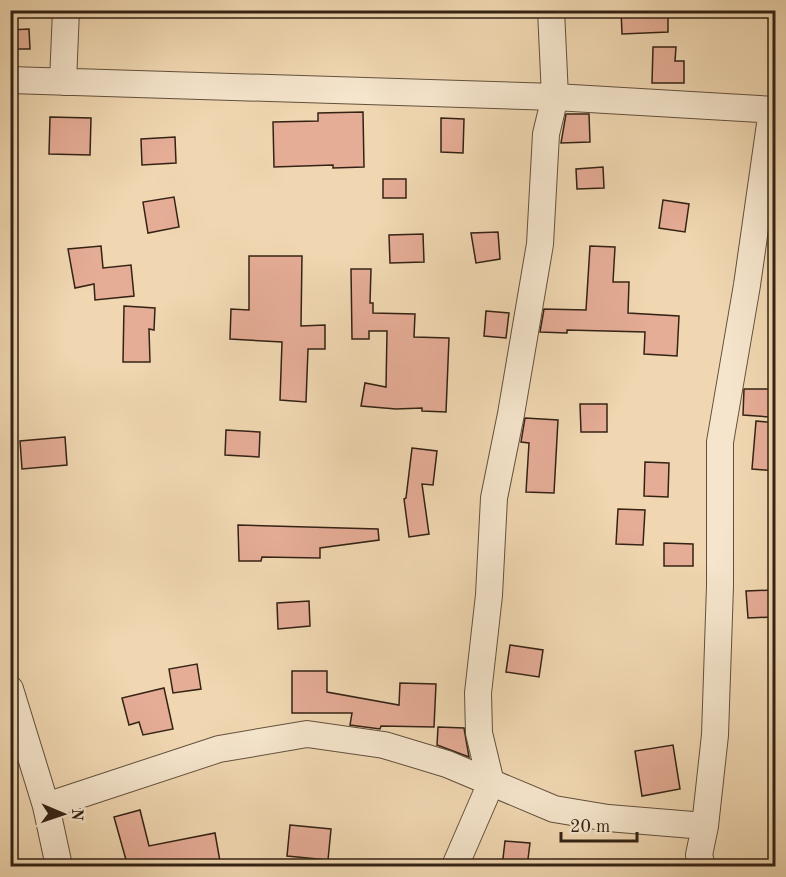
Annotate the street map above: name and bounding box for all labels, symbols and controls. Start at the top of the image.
north arrow [33,784,93,844]
scale bar [561,805,638,843]
text: N [68,808,84,822]
text: 20 m [570,818,610,836]

